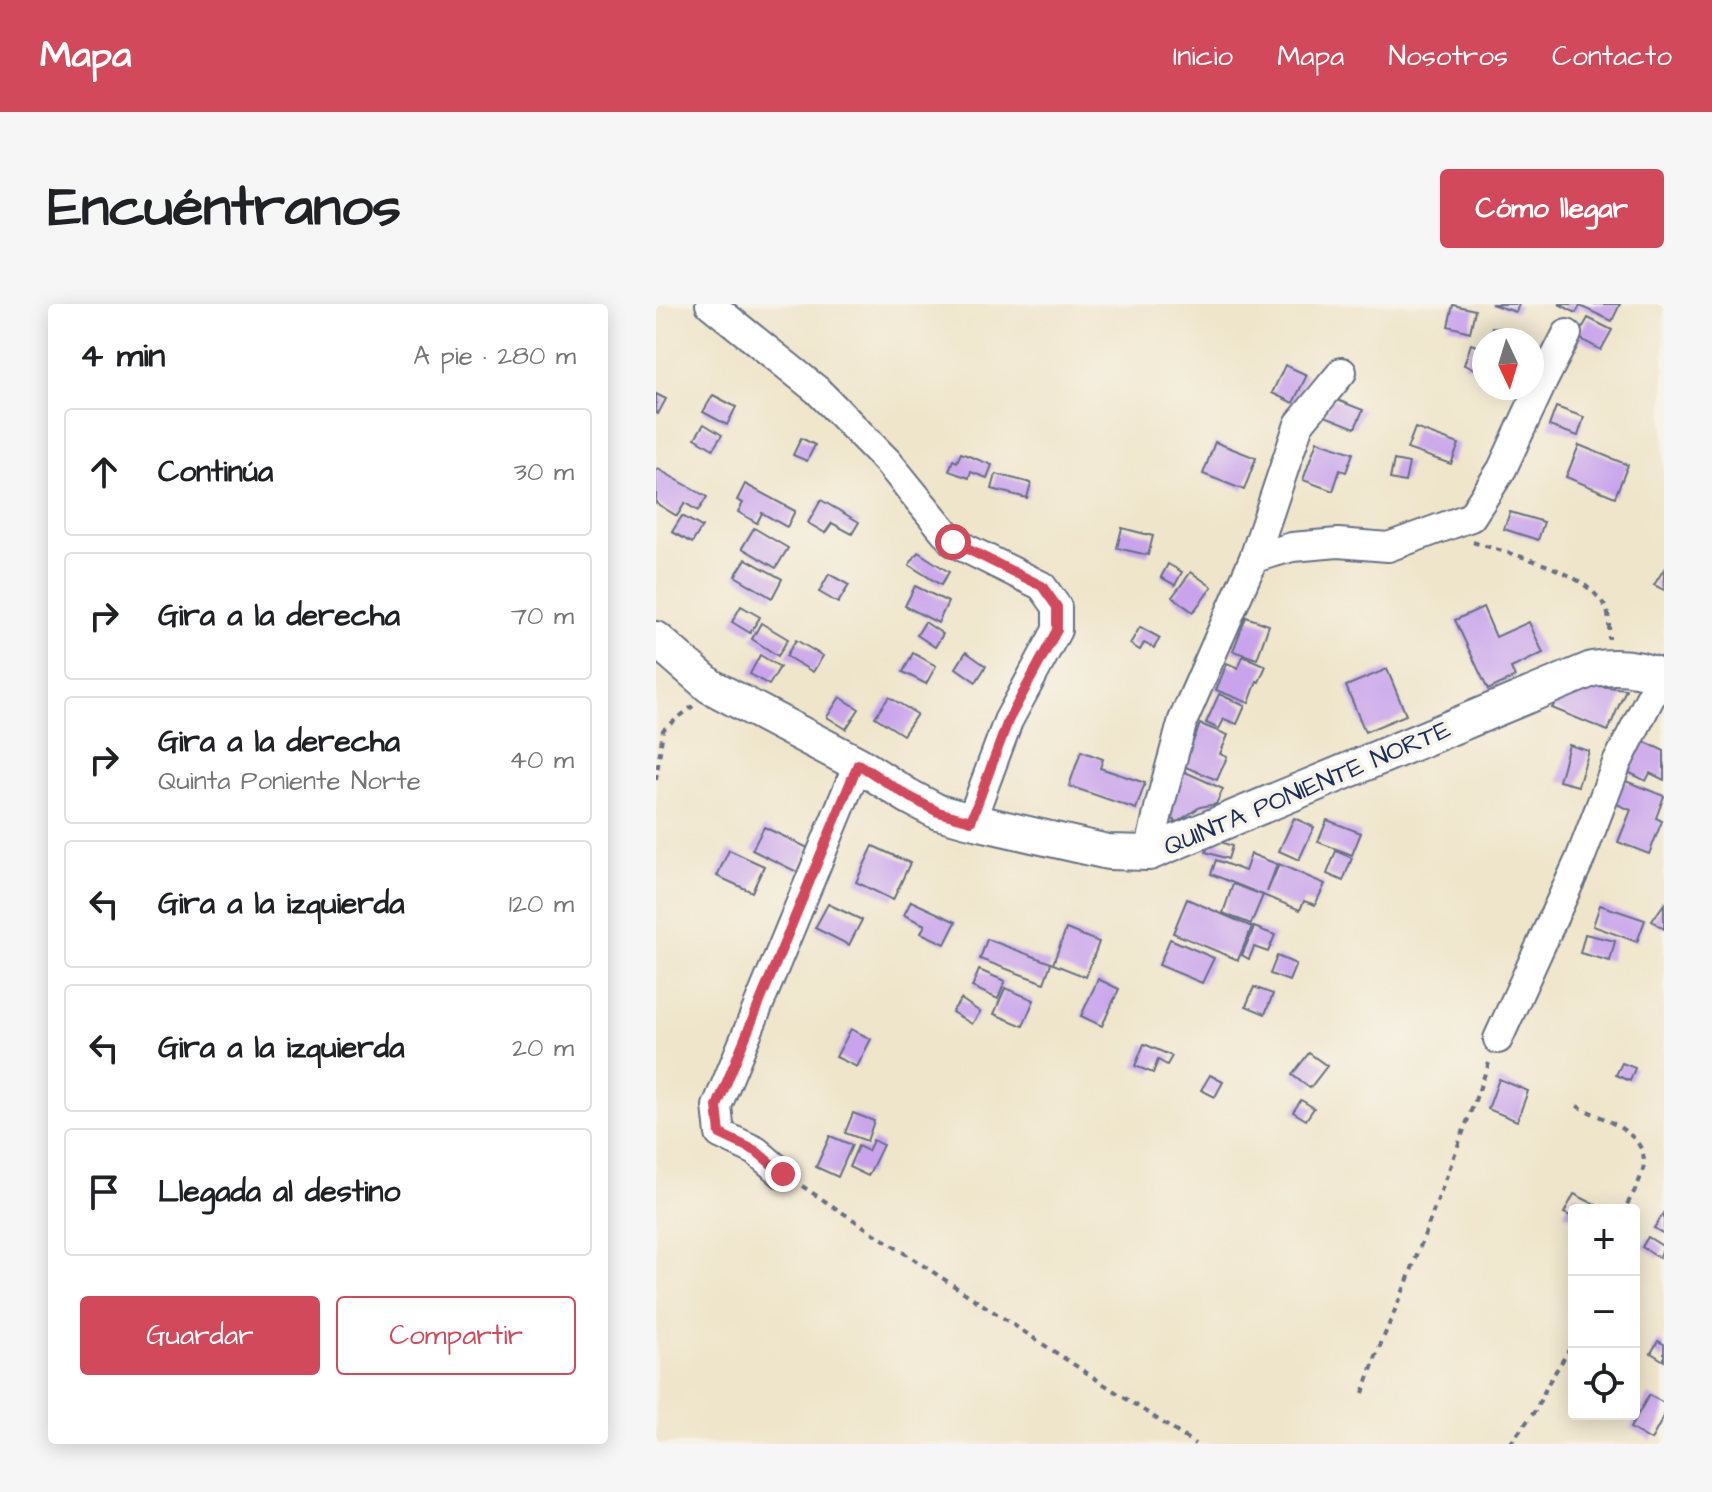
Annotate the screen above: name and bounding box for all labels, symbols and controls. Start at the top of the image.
text: Mapa [40,30,131,82]
text: Inicio [1173,37,1233,76]
text: Mapa [1277,37,1344,76]
text: Nosotros [1388,37,1508,76]
text: Contacto [1552,37,1672,76]
text: Encuéntranos [48,169,401,247]
button: Cómo llegar [1440,169,1664,248]
north arrow [1472,328,1544,400]
text: 4 min [80,332,165,380]
text: A pie · 280 m [413,338,576,374]
icon: ahead [82,450,126,494]
text: Continúa [158,451,273,493]
text: 30 m [514,454,574,490]
route start [935,524,971,560]
icon: right [82,594,126,638]
text: Gira a la derecha [158,595,400,637]
text: 70 m [511,598,574,634]
street label: QUINTA PONIENTE NORTE [1158,711,1456,865]
text: Gira a la derecha [158,721,400,763]
icon: right [82,738,126,782]
text: 40 m [509,742,574,778]
text: Quinta Poniente Norte [158,763,421,799]
icon: left [82,882,126,926]
text: Gira a la izquierda [158,883,404,925]
text: 120 m [509,886,574,922]
icon: left [82,1026,126,1070]
text: Gira a la izquierda [158,1027,404,1069]
text: 20 m [512,1030,574,1066]
route end [765,1156,801,1192]
icon: arrive [82,1170,126,1214]
text: Llegada al destino [158,1171,400,1213]
map controls [1568,1204,1640,1420]
button: + [1568,1204,1640,1276]
button: − [1568,1276,1640,1348]
button: Guardar [80,1296,320,1375]
button: Compartir [336,1296,576,1375]
button: locate [1568,1348,1640,1420]

